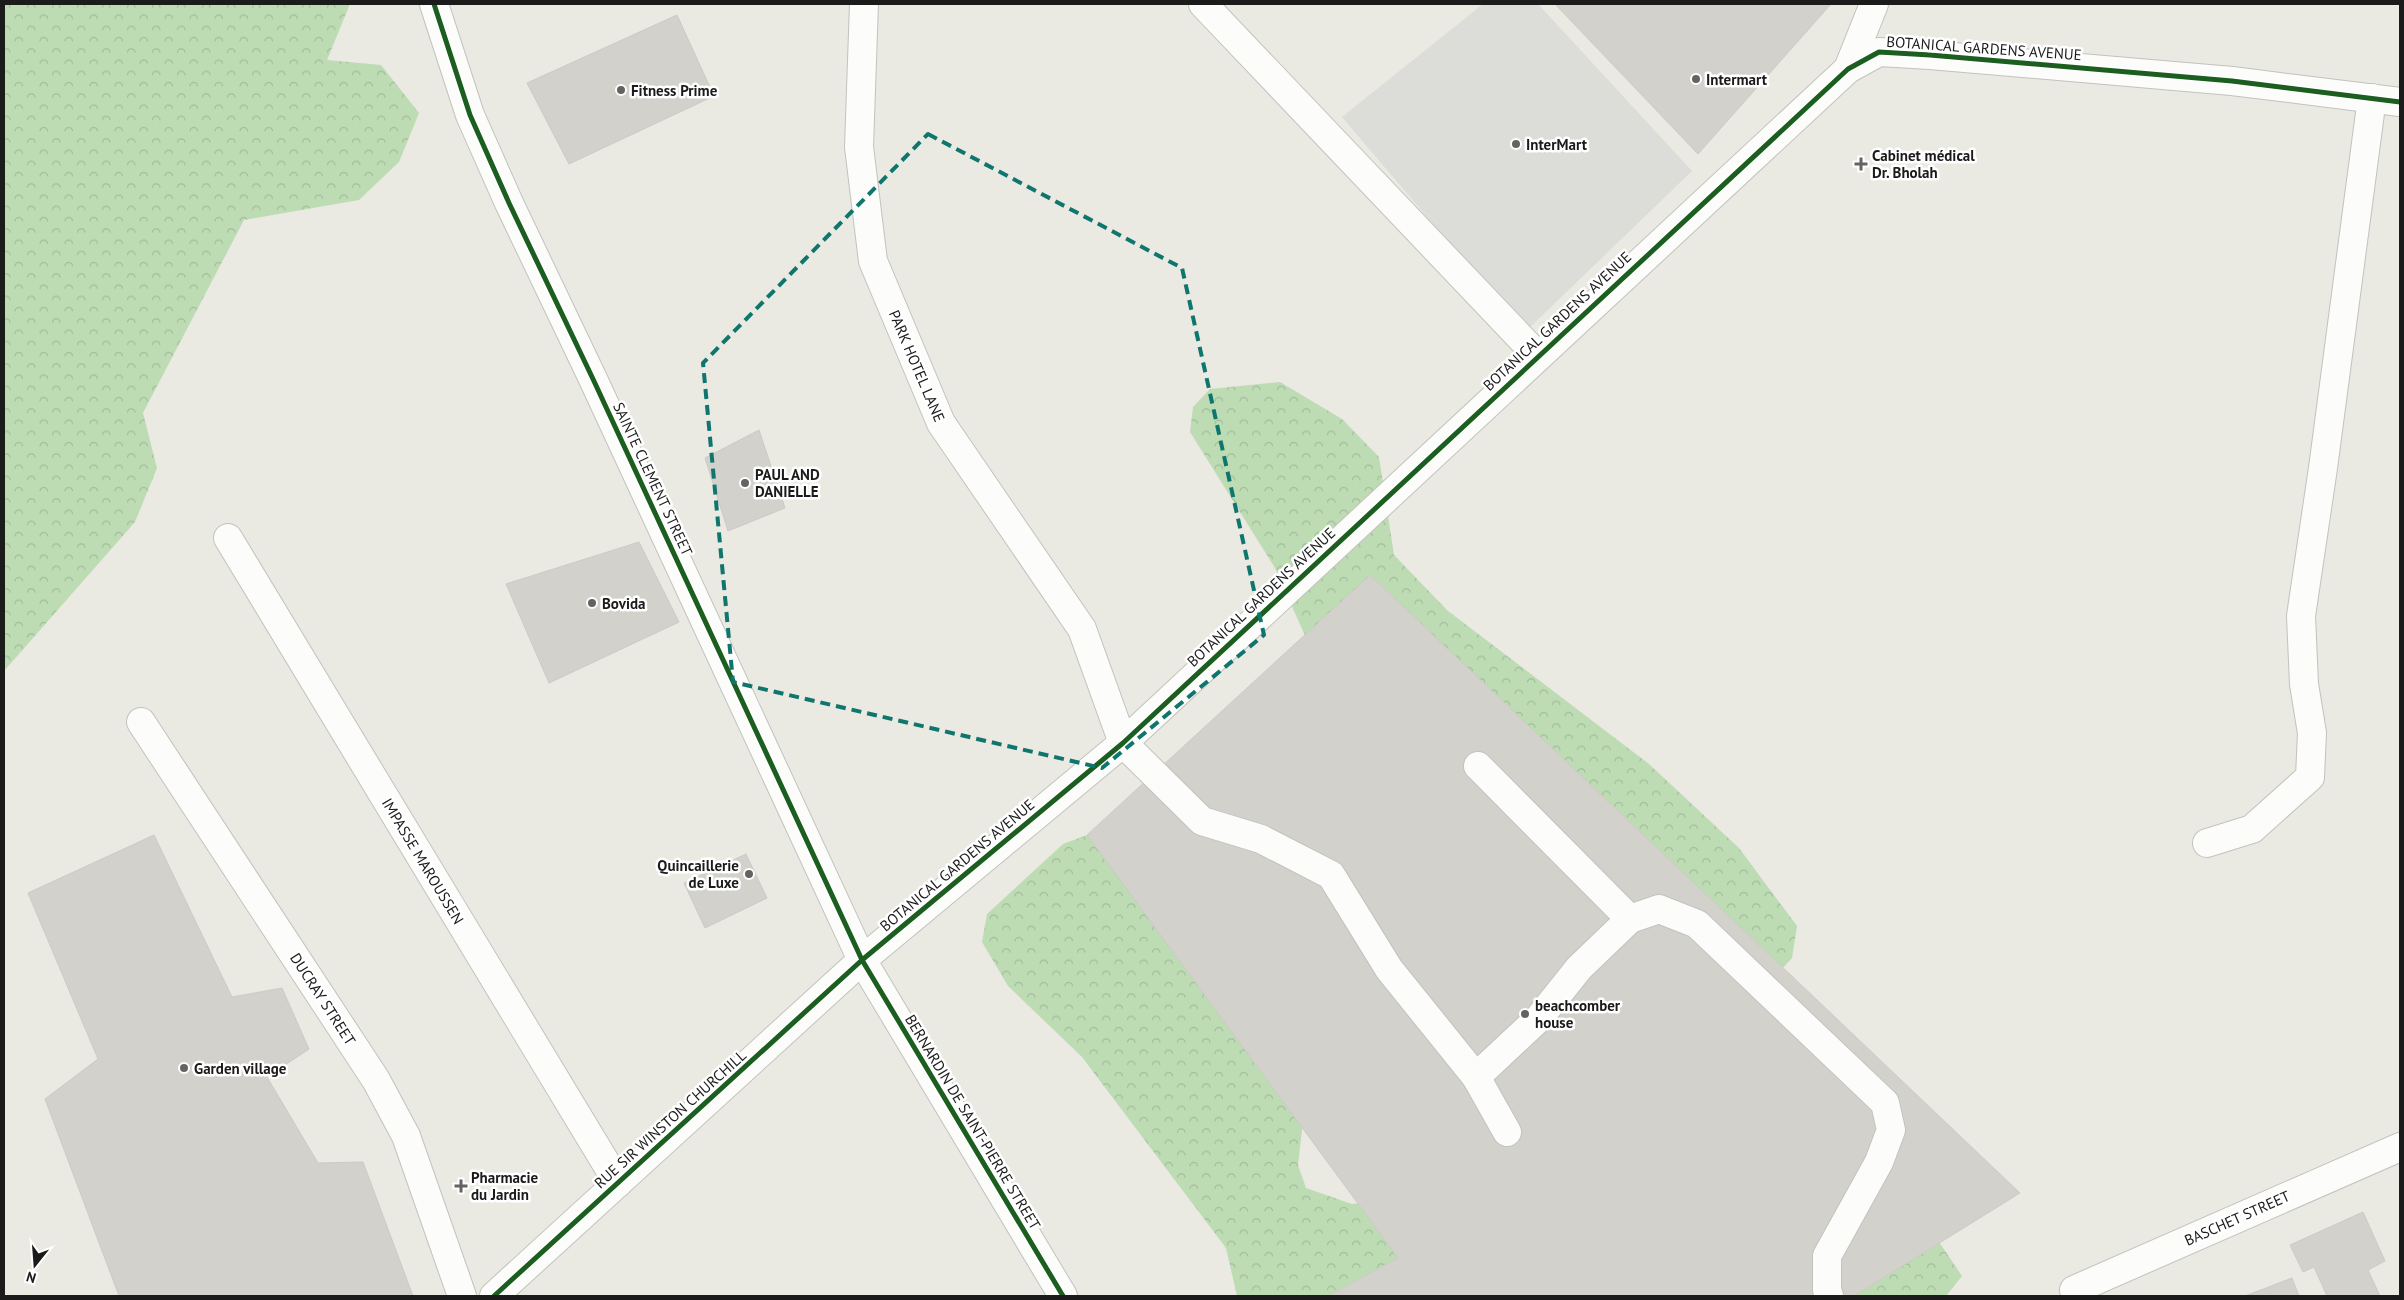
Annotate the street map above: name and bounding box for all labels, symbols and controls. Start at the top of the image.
street label: BOTANICAL GARDENS AVENUE [1886,32,2082,64]
place label: Intermart [1706,70,1768,89]
marker: Intermart [1690,73,1702,85]
place label: Fitness Prime [631,81,718,100]
marker: Fitness Prime [615,84,627,96]
place label: InterMart [1526,135,1588,154]
marker: InterMart [1510,138,1522,150]
place label: Cabinet médical Dr. Bholah [1872,146,1975,182]
marker: Cabinet médical Dr. Bholah [1854,157,1868,171]
street label: BOTANICAL GARDENS AVENUE [1479,247,1635,395]
street label: PARK HOTEL LANE [885,307,949,425]
street label: SAINTE CLEMENT STREET [609,399,697,559]
place label: PAUL AND DANIELLE [755,465,820,501]
marker: PAUL AND DANIELLE [739,477,751,489]
street label: BOTANICAL GARDENS AVENUE [1183,523,1339,671]
place label: Bovida [602,594,645,613]
marker: Bovida [586,597,598,609]
street label: IMPASSE MAROUSSEN [378,795,468,927]
street label: BOTANICAL GARDENS AVENUE [876,795,1038,935]
place label: Quincaillerie de Luxe [657,856,739,892]
marker: Quincaillerie de Luxe [743,868,755,880]
street label: DUCRAY STREET [286,949,360,1049]
place label: beachcomber house [1535,996,1621,1032]
marker: beachcomber house [1519,1008,1531,1020]
street label: BERNARDIN DE SAINT-PIERRE STREET [901,1011,1045,1234]
street label: RUE SIR WINSTON CHURCHILL [590,1046,750,1192]
place label: Garden village [194,1059,287,1078]
marker: Garden village [178,1062,190,1074]
place label: Pharmacie du Jardin [471,1168,539,1204]
marker: Pharmacie du Jardin [455,1180,467,1192]
street label: BASCHET STREET [2181,1186,2293,1250]
north arrow [10,1240,60,1290]
text: N [24,1267,38,1287]

